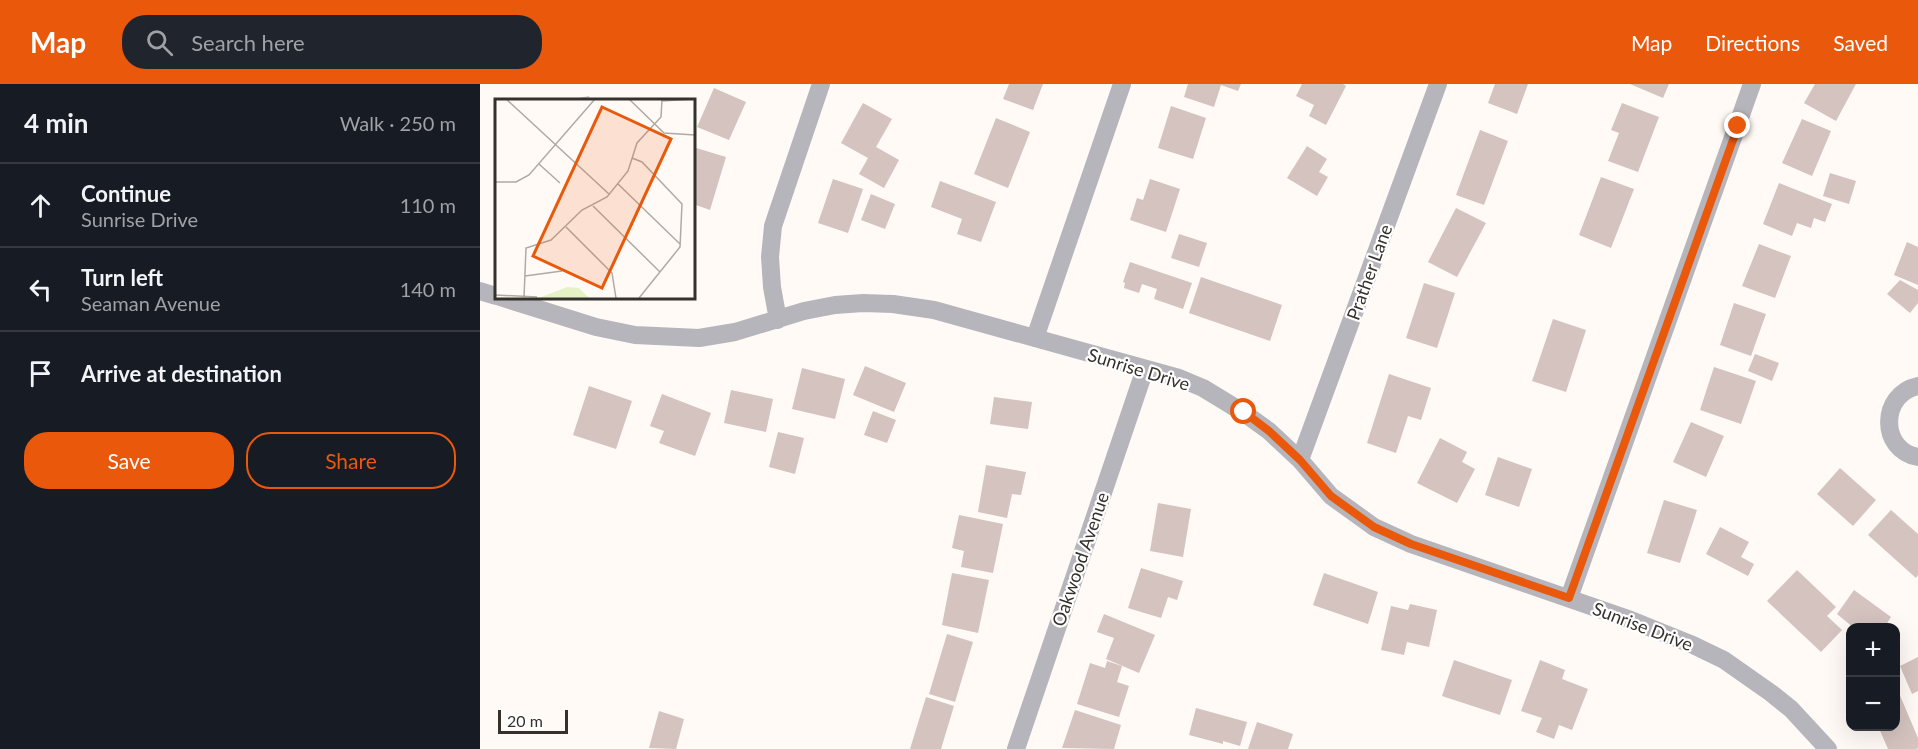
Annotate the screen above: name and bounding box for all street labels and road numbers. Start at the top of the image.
street label: Prather Lane [1341,221,1397,323]
street label: Sunrise Drive [1085,343,1193,395]
street label: Oakwood Avenue [1047,489,1113,629]
street label: Sunrise Drive [1590,597,1696,655]

